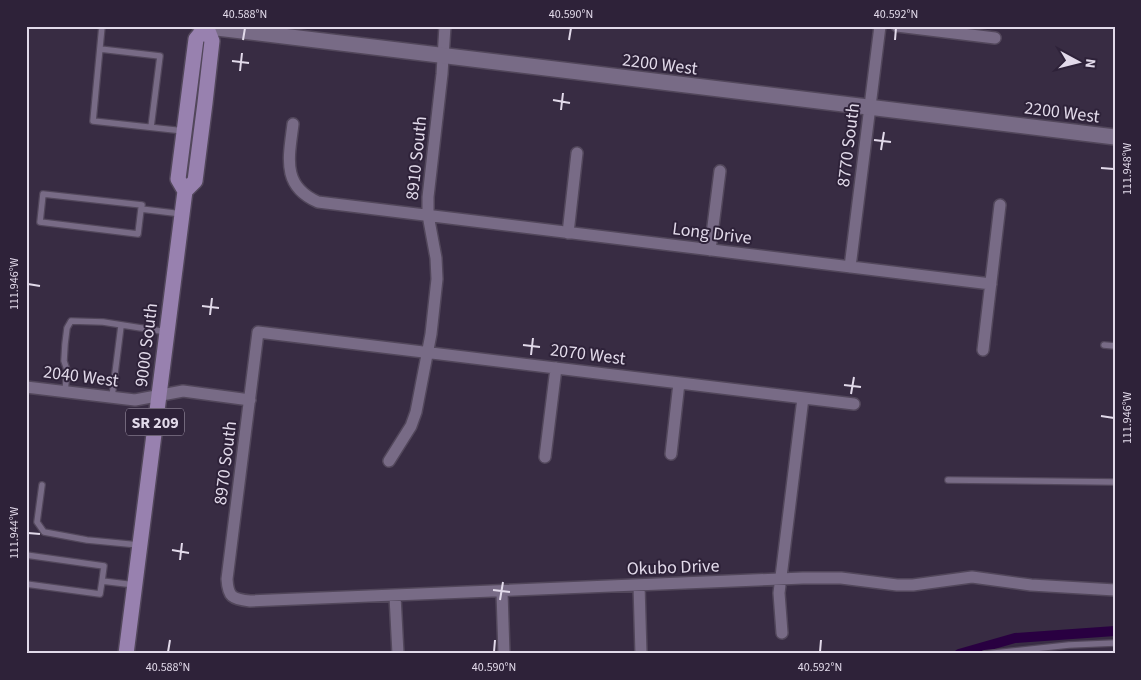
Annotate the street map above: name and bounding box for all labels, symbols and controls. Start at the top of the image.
text: 40.588°N [223,6,267,23]
text: 40.590°N [549,6,593,23]
text: 40.592°N [874,6,918,23]
north arrow [1054,38,1104,88]
street label: 2200 West [621,47,699,82]
text: N [1079,58,1100,69]
street label: 2200 West [1023,95,1101,130]
street label: 8770 South [831,102,866,188]
street label: 8910 South [400,115,433,201]
text: 111.948°W [1119,142,1136,195]
street label: Long Drive [671,216,753,251]
text: 111.946°W [6,257,23,310]
street label: 9000 South [129,302,164,388]
street label: 2070 West [549,337,627,372]
street label: 2040 West [42,359,120,394]
text: 111.946°W [1119,391,1136,444]
road number: SR 209 [126,408,184,436]
street label: 8970 South [208,420,243,506]
text: 111.944°W [6,506,23,559]
street label: Okubo Drive [626,553,720,582]
text: 40.588°N [146,659,190,676]
text: 40.590°N [472,659,516,676]
text: 40.592°N [798,659,842,676]

